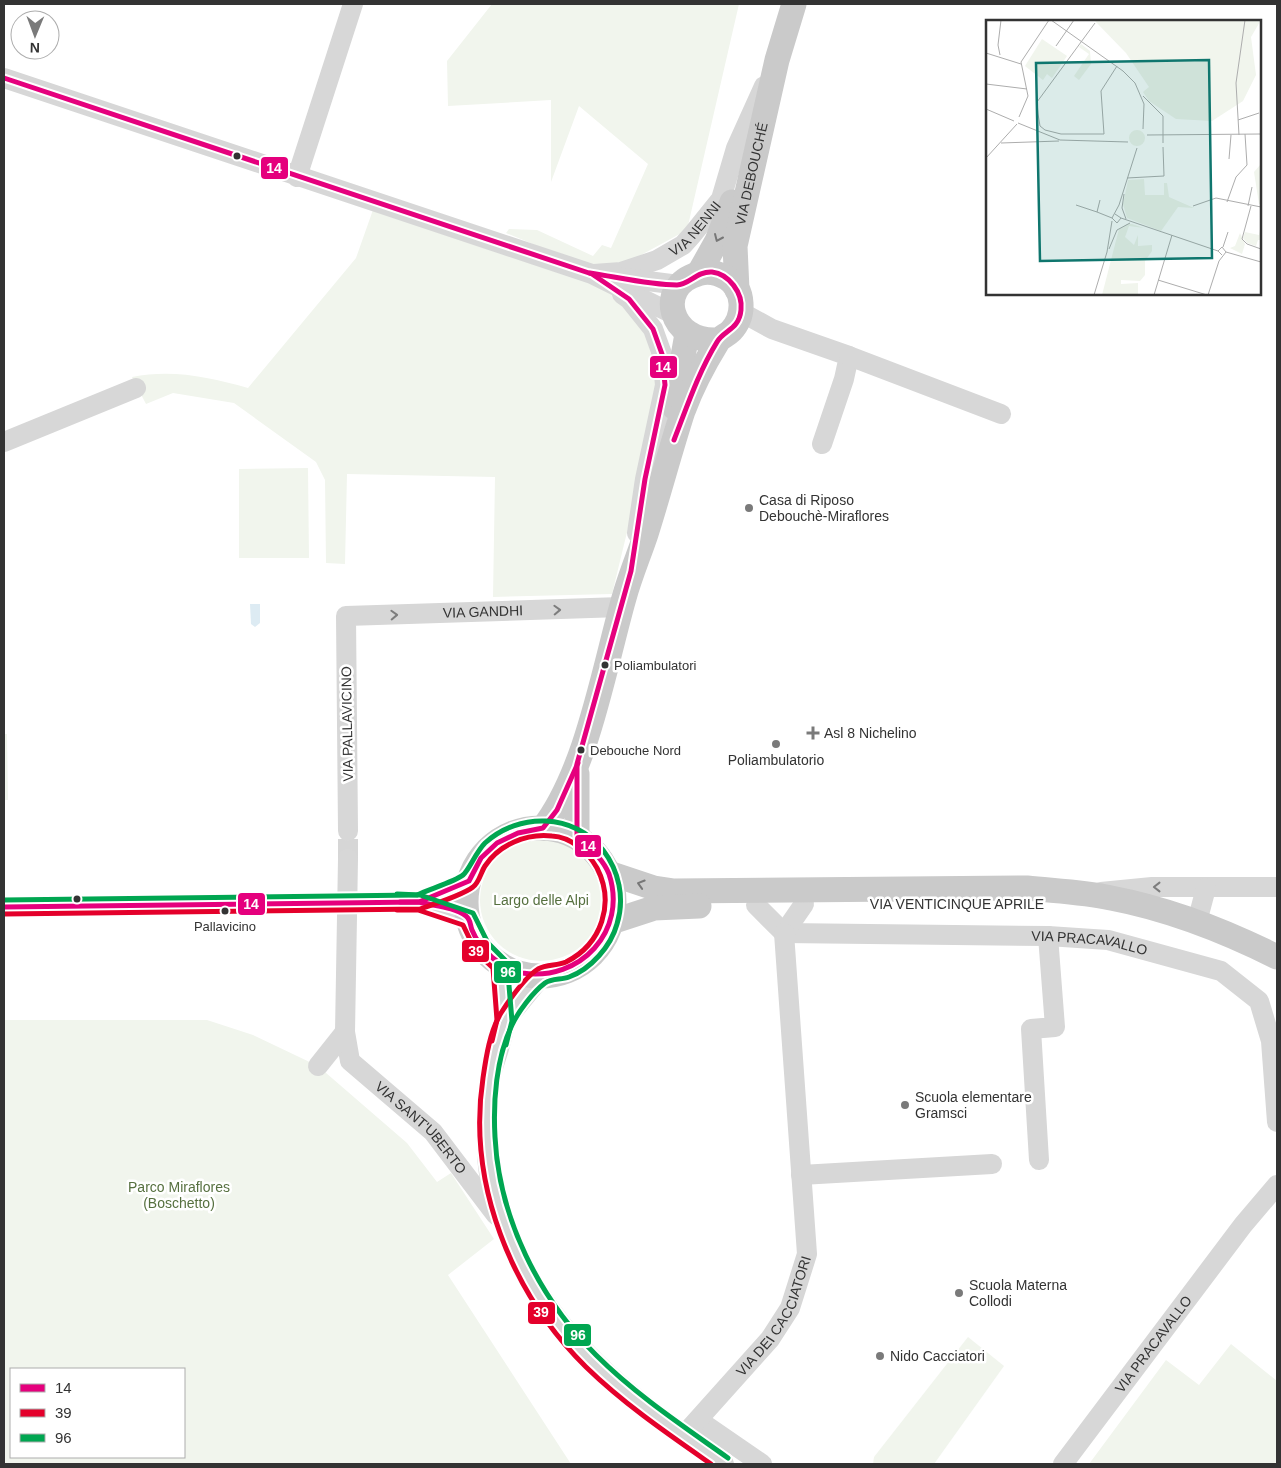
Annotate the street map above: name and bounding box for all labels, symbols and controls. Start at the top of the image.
north arrow [10,10,60,60]
inset map [986,20,1261,295]
text: N [30,40,40,56]
street label: VIA DEBOUCHÉ [732,121,771,227]
unlabelled marker [232,151,242,161]
line badge: 14 [260,156,289,180]
text: 14 [266,160,282,176]
street label: VIA NENNI [666,198,724,259]
one-way arrow [713,233,724,242]
line badge: 14 [649,355,678,379]
text: 14 [655,359,671,375]
place label: Casa di Riposo Debouchè-Miraflores [759,492,889,524]
marker: Casa di Riposo Debouchè-Miraflores [743,502,755,514]
street label: VIA GANDHI [443,602,523,621]
one-way arrow [554,605,561,615]
one-way arrow [391,610,399,620]
place label: Poliambulatori [614,658,696,673]
marker: Poliambulatori [600,660,610,670]
street label: VIA PALLAVICINO [338,666,356,782]
place label: Asl 8 Nichelino [824,725,917,741]
marker: Asl 8 Nichelino [806,726,820,740]
marker: Poliambulatorio [770,738,782,750]
place label: Debouche Nord [590,743,681,758]
marker: Debouche Nord [576,745,586,755]
place label: Poliambulatorio [728,752,824,768]
line badge: 14 [574,834,602,858]
text: 14 [580,838,596,854]
one-way arrow [637,879,646,889]
one-way arrow [1153,882,1160,892]
line badge: 14 [237,892,266,916]
park label: Largo delle Alpi [493,892,589,908]
unlabelled marker [72,894,82,904]
text: 14 [243,896,259,912]
street label: VIA VENTICINQUE APRILE [870,896,1044,912]
marker: Pallavicino [220,906,230,916]
place label: Pallavicino [194,919,256,934]
street label: VIA PRACAVALLO [1031,928,1149,958]
line badge: 39 [461,939,490,963]
text: 39 [468,943,484,959]
line badge: 96 [493,960,522,984]
text: 96 [500,964,516,980]
street label: VIA SANT'UBERTO [372,1078,470,1177]
place label: Scuola elementare Gramsci [915,1089,1032,1121]
marker: Scuola elementare Gramsci [899,1099,911,1111]
park label: Parco Miraflores (Boschetto) [128,1179,230,1211]
street label: VIA DEI CACCIATORI [733,1254,814,1379]
place label: Scuola Materna Collodi [969,1277,1067,1309]
marker: Scuola Materna Collodi [953,1287,965,1299]
street label: VIA PRACAVALLO [1112,1293,1195,1396]
line badge: 39 [527,1301,556,1325]
text: 39 [533,1304,549,1320]
line badge: 96 [563,1323,592,1347]
text: 96 [570,1327,586,1343]
place label: Nido Cacciatori [890,1348,985,1364]
marker: Nido Cacciatori [874,1350,886,1362]
legend [10,1368,185,1458]
text: 14 [55,1379,72,1396]
text: 39 [55,1404,72,1421]
text: 96 [55,1429,72,1446]

